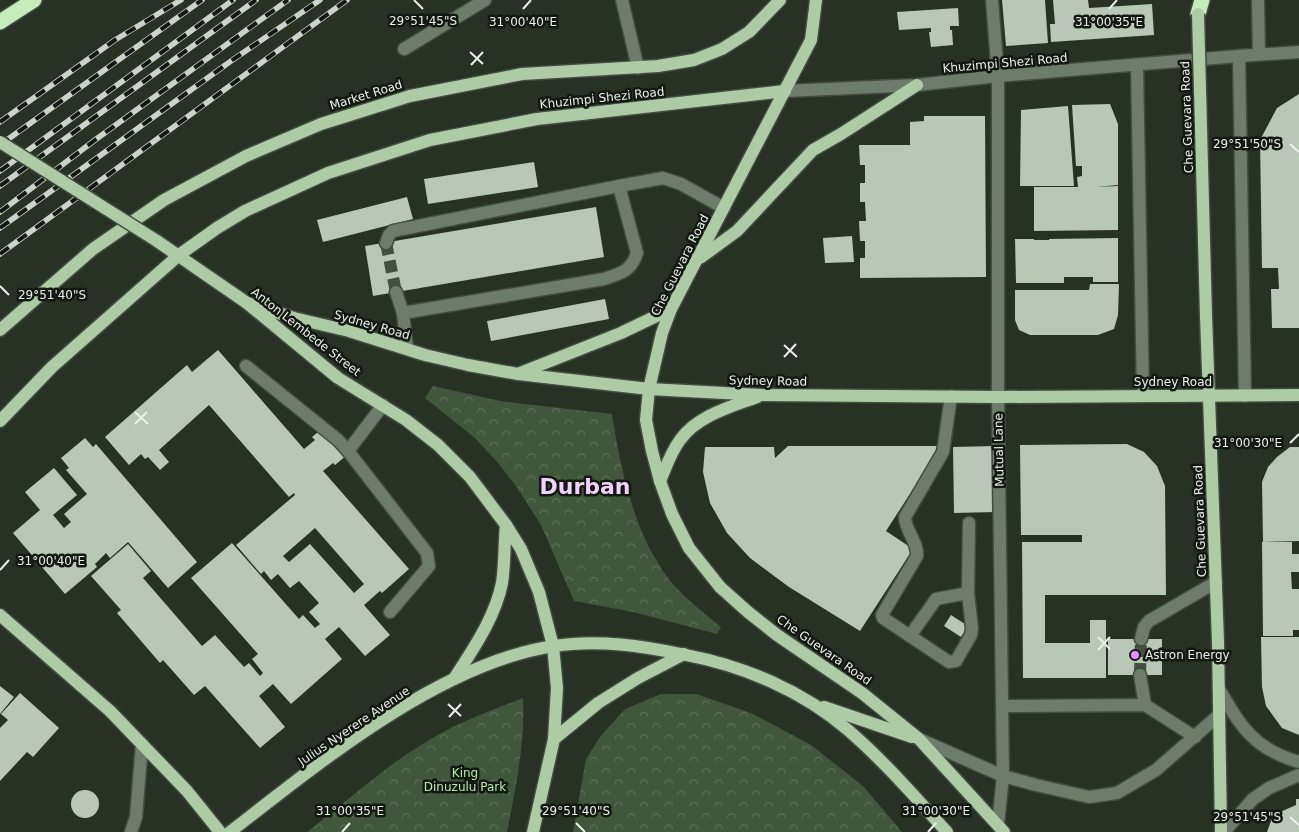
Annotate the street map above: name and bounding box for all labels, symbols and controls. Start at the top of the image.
text: 29°51'45"S [389,14,457,28]
text: 31°00'40"E [489,15,557,29]
text: 31°00'35"E [1075,15,1143,29]
street label: Khuzimpi Shezi Road [942,51,1068,75]
street label: Che Guevara Road [1178,61,1196,173]
street label: Market Road [328,77,404,113]
street label: Khuzimpi Shezi Road [539,84,665,112]
text: 29°51'50"S [1213,137,1281,151]
street label: Che Guevara Road [648,212,712,318]
street label: Anton Lembede Street [248,285,364,379]
text: 29°51'40"S [18,288,86,302]
street label: Sydney Road [332,307,412,343]
street label: Sydney Road [729,373,807,389]
street label: Sydney Road [1134,375,1212,389]
street label: Mutual Lane [991,413,1007,487]
text: 31°00'30"E [1214,436,1282,450]
street label: Che Guevara Road [1191,465,1209,577]
district label: Durban [539,474,631,499]
text: 31°00'40"E [17,554,85,568]
street label: Che Guevara Road [774,612,874,688]
place label: Astron Energy [1145,648,1230,662]
marker: Astron Energy [1129,649,1141,661]
street label: Julius Nyerere Avenue [295,683,412,769]
park label: King Dinuzulu Park [424,766,506,794]
text: 31°00'35"E [316,804,384,818]
text: 29°51'40"S [542,804,610,818]
text: 31°00'30"E [902,804,970,818]
text: 29°51'45"S [1213,810,1281,824]

